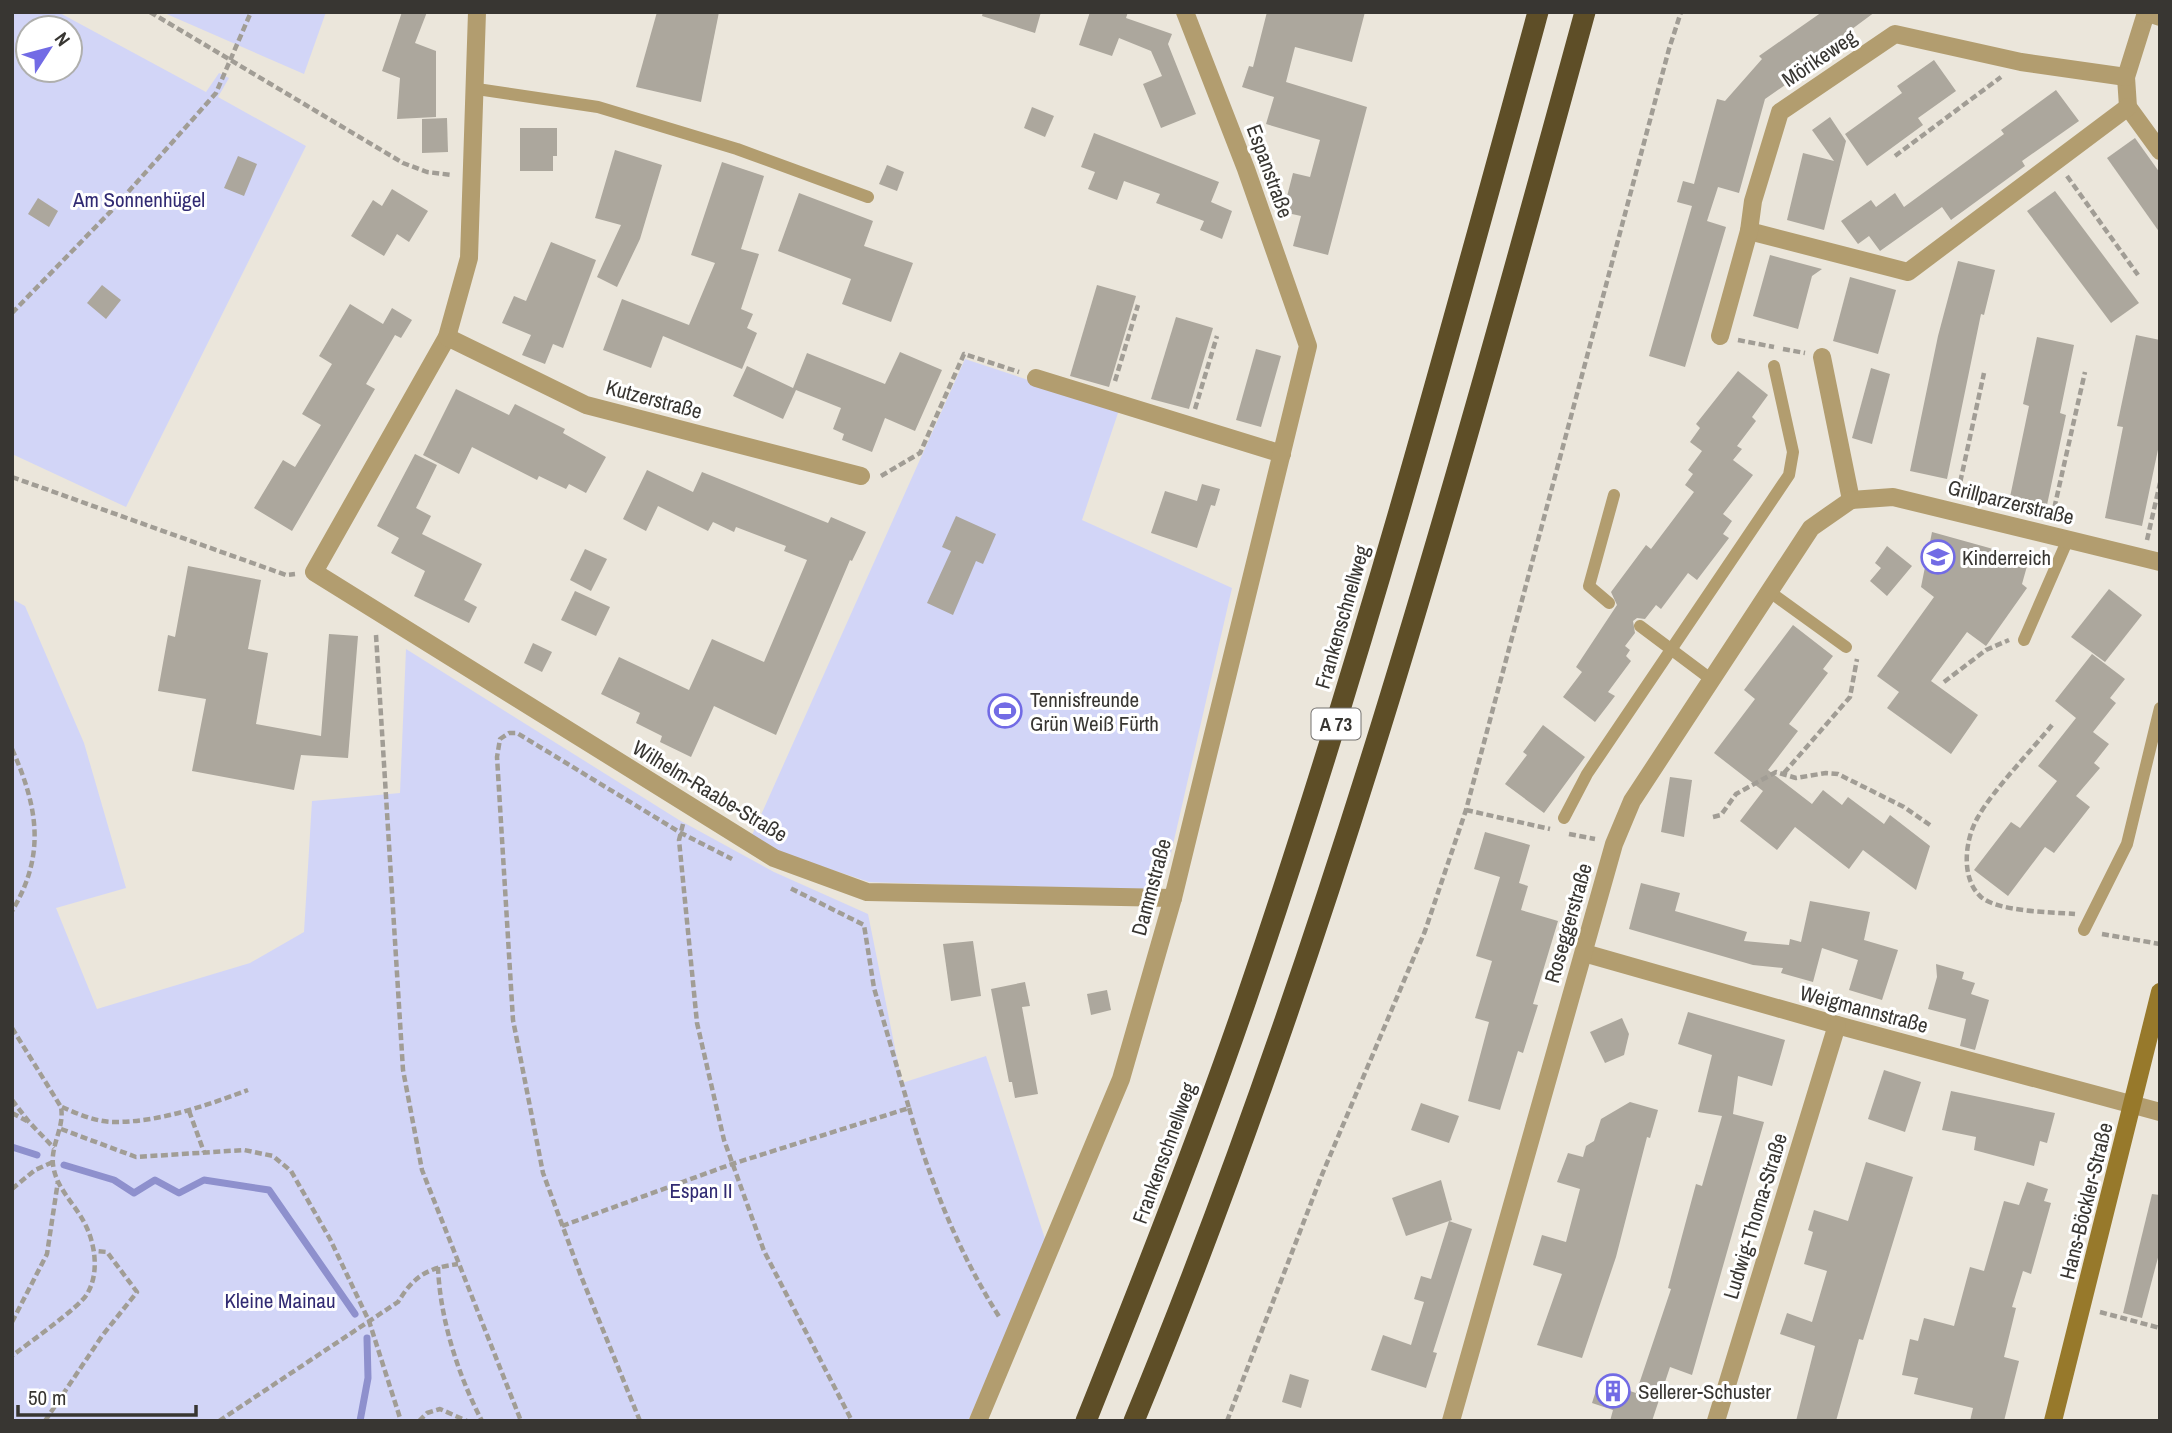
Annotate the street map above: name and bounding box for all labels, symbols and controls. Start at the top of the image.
north arrow [14,14,84,84]
street label: Mörikeweg [1776,22,1862,94]
text: N [49,27,77,51]
street label: Espanstraße [1240,120,1300,222]
park label: Am Sonnenhügel [72,185,205,214]
street label: Kutzerstraße [603,372,705,426]
street label: Grillparzerstraße [1945,472,2077,532]
school or university icon: Kinderreich [1919,538,1957,576]
street label: Frankenschnellweg [1308,541,1376,692]
place label: Kinderreich [1962,543,2051,572]
place label: Tennisfreunde Grün Weiß Fürth [1030,685,1159,738]
sports icon: Tennisfreunde Grün Weiß Fürth [986,692,1024,730]
road number: A 73 [1312,708,1360,740]
street label: Wilhelm-Raabe-Straße [627,733,793,849]
street label: Dammstraße [1124,835,1178,939]
street label: Roseggerstraße [1537,860,1599,986]
street label: Weigmannstraße [1797,978,1931,1040]
street label: Frankenschnellweg [1125,1078,1203,1228]
street label: Hans-Böckler-Straße [2052,1119,2120,1283]
street label: Ludwig-Thoma-Straße [1716,1129,1794,1303]
park label: Espan II [669,1176,733,1205]
park label: Kleine Mainau [224,1286,336,1315]
building icon: Sellerer-Schuster [1594,1372,1632,1410]
scale bar [18,1374,196,1418]
place label: Sellerer-Schuster [1638,1377,1771,1406]
text: 50 m [28,1383,66,1412]

